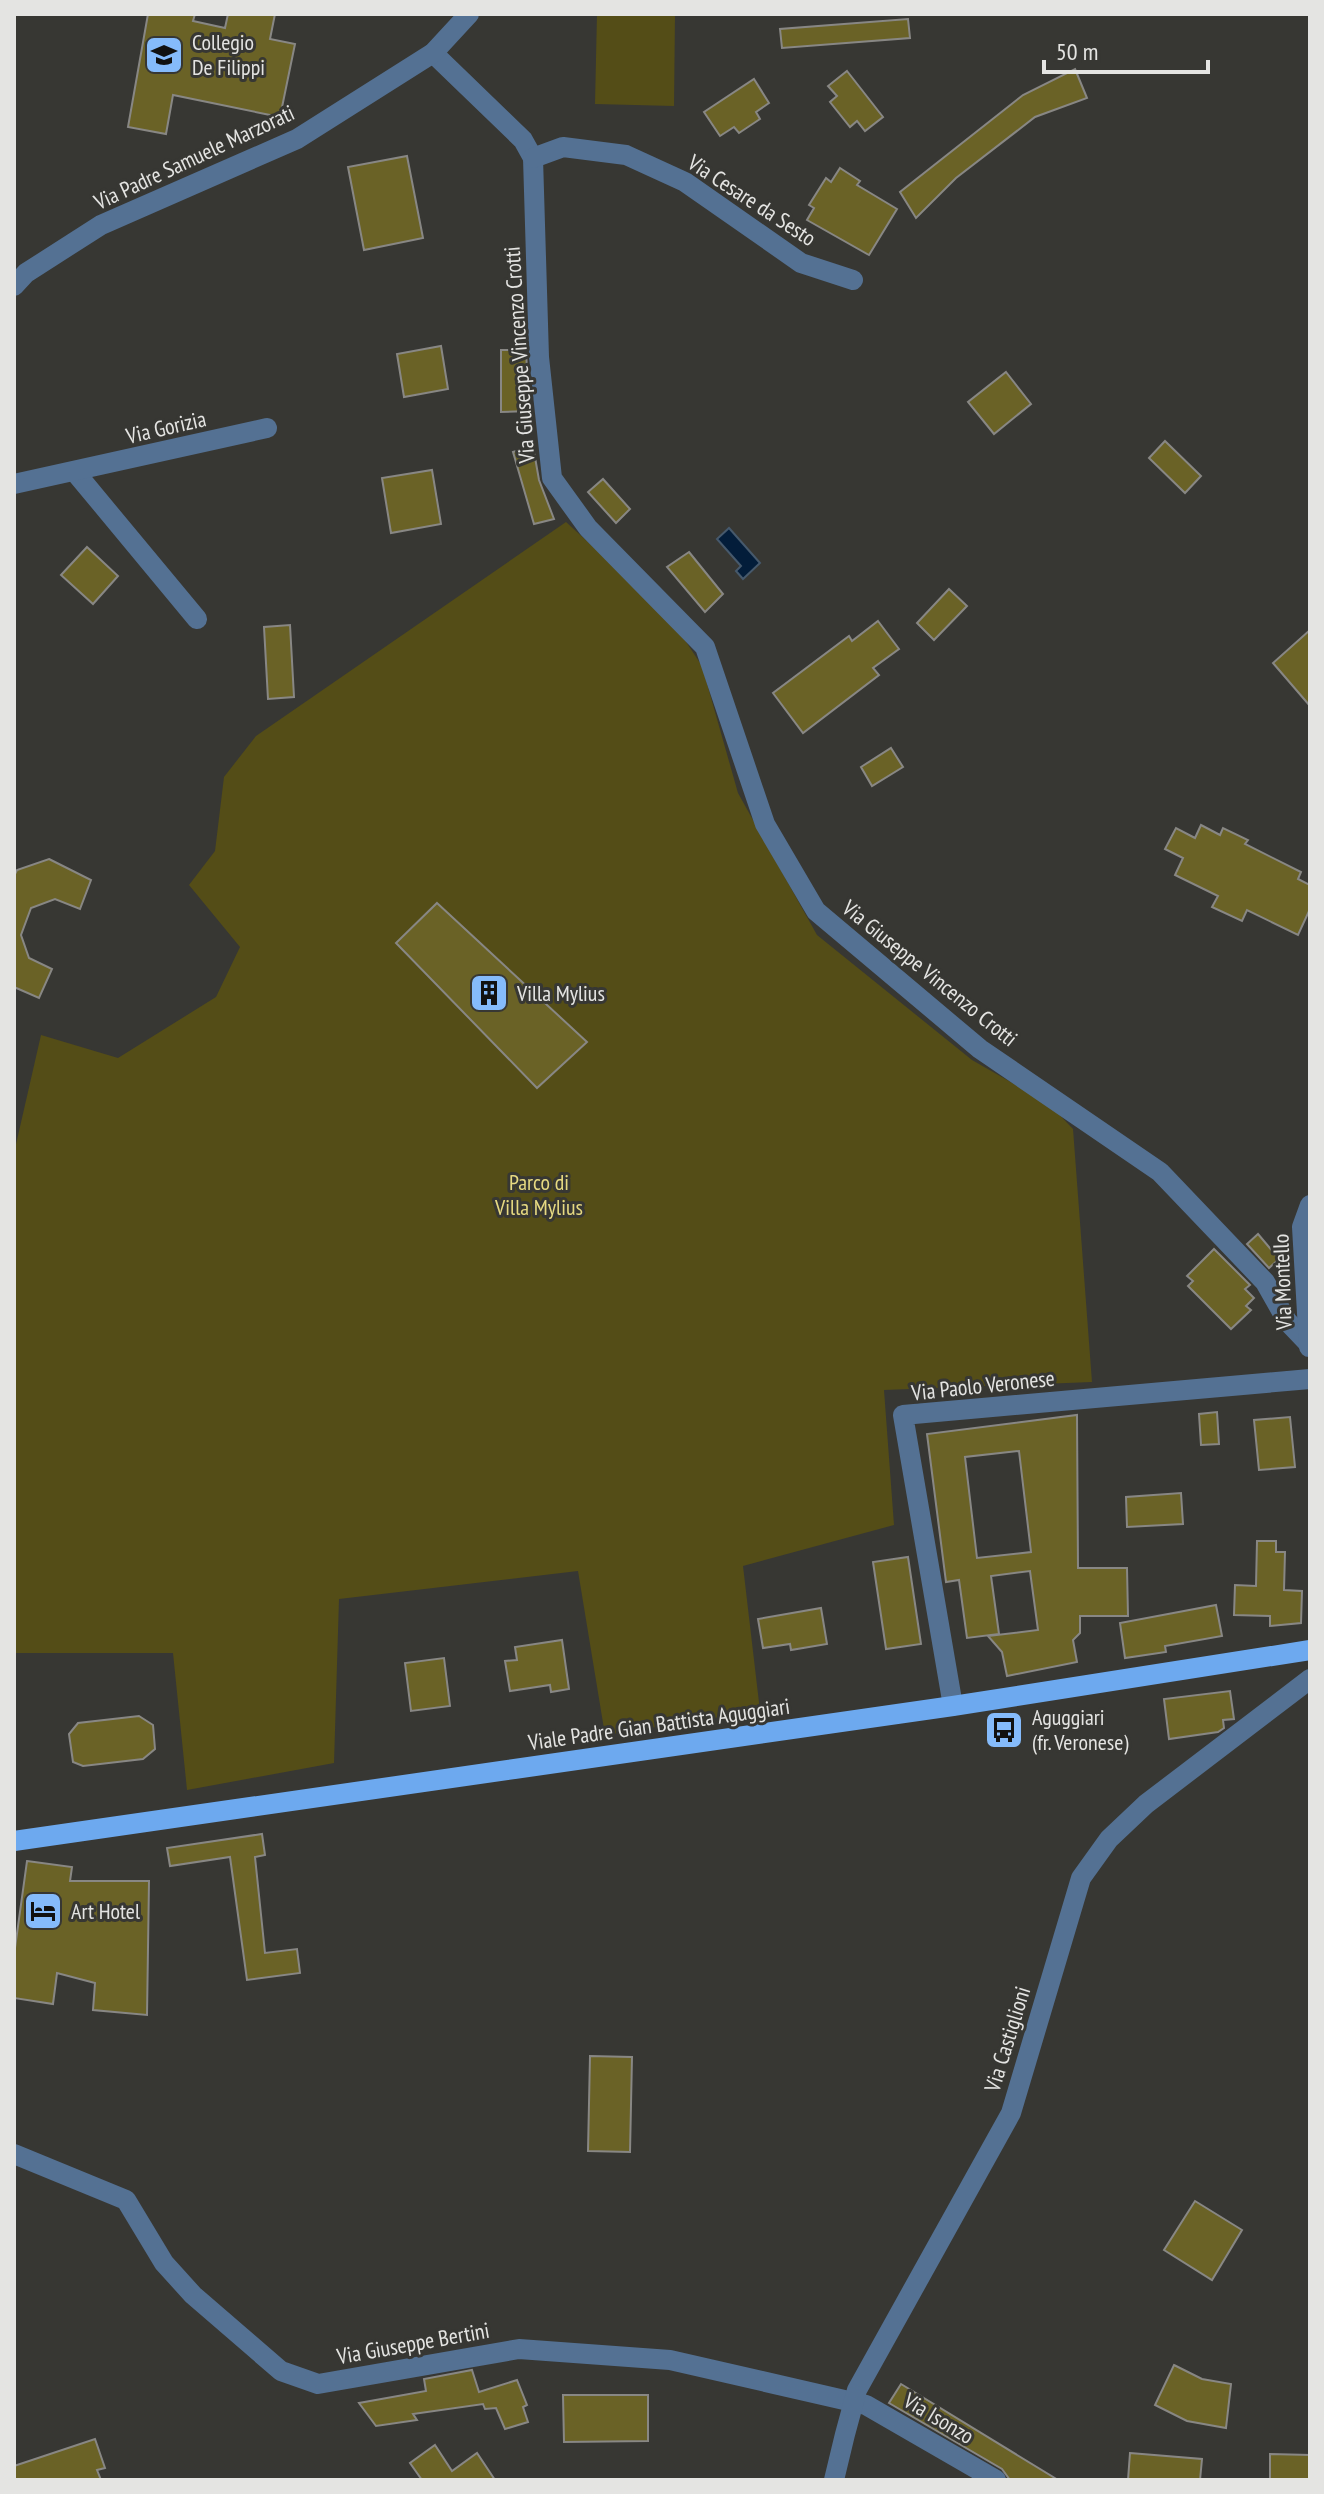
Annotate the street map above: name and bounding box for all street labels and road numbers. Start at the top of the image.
street label: Via Padre Samuele Marzorati [89,98,299,216]
street label: Via Cesare da Sesto [682,148,821,252]
street label: Via Giuseppe Vincenzo Crotti [497,246,541,465]
street label: Via Gorizia [122,404,209,450]
street label: Via Giuseppe Vincenzo Crotti [836,893,1023,1052]
street label: Via Montello [1266,1233,1298,1332]
street label: Via Paolo Veronese [909,1364,1056,1407]
street label: Viale Padre Gian Battista Aguggiari [525,1692,792,1756]
street label: Via Castiglioni [977,1983,1036,2096]
street label: Via Giuseppe Bertini [334,2316,491,2370]
street label: Via Isonzo [898,2386,979,2450]

